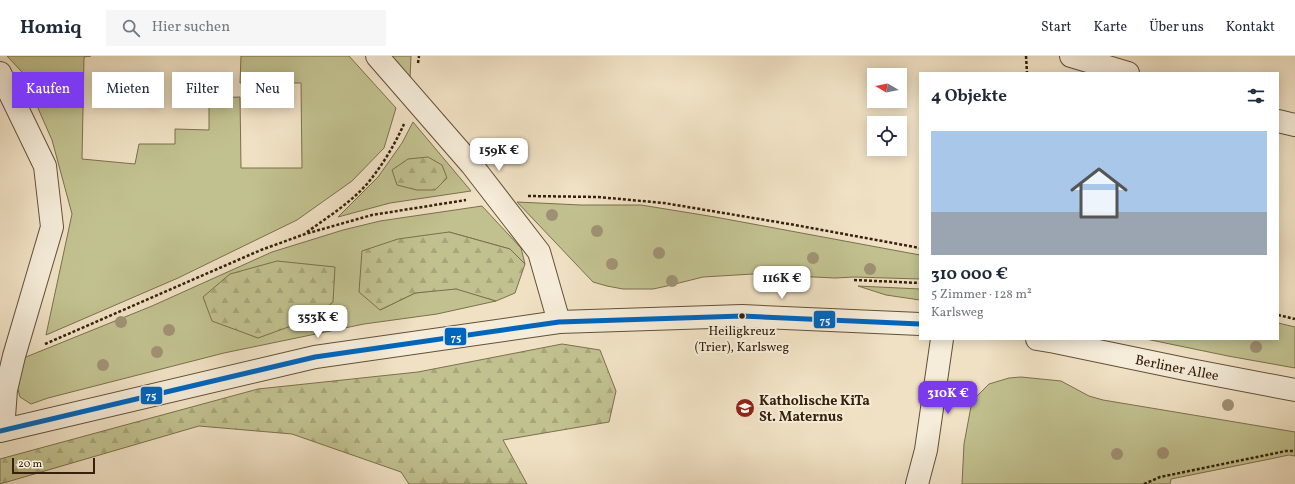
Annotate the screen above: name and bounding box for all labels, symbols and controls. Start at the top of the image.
search box [106,10,386,46]
text: Homiq [20,15,82,41]
icon: search [120,17,142,39]
text: Hier suchen [152,17,230,38]
text: Start [1041,18,1071,37]
text: Karte [1093,18,1127,37]
text: Über uns [1149,18,1204,37]
text: Kontakt [1226,18,1275,37]
north arrow [867,68,907,108]
map controls [867,68,907,156]
chip: Kaufen [12,72,84,108]
chip: Mieten [92,72,164,108]
chip: Filter [172,72,233,108]
chip: Neu [241,72,294,108]
text: 4 Objekte [931,85,1007,108]
icon: filters [1245,85,1267,107]
button: locate [867,116,907,156]
pin: 159K € [466,138,532,172]
text: 159K € [479,142,519,160]
icon: home [1063,157,1135,229]
text: 310 000 € [931,263,1008,286]
pin: 116K € [749,266,815,300]
text: 116K € [762,270,802,288]
text: 5 Zimmer · 128 m² [931,286,1032,304]
text: Karlsweg [931,304,984,322]
pin: 353K € [285,305,351,339]
text: 353K € [297,309,339,327]
line badge: 75 [813,310,836,329]
marker: Heiligkreuz (Trier), Karlsweg [737,311,747,321]
text: 75 [820,314,830,329]
place label: Heiligkreuz (Trier), Karlsweg [695,323,789,357]
line badge: 75 [444,327,467,346]
text: 75 [451,331,461,346]
street label: Berliner Allee [1133,351,1221,386]
pin: 310K € [915,381,981,415]
text: 310K € [927,385,969,403]
line badge: 75 [140,386,163,405]
text: 75 [146,389,156,404]
place label: Katholische KiTa St. Maternus [759,392,870,427]
school or university icon: Katholische KiTa St. Maternus [734,397,756,419]
scale bar [12,456,95,475]
text: 20 m [18,457,42,472]

